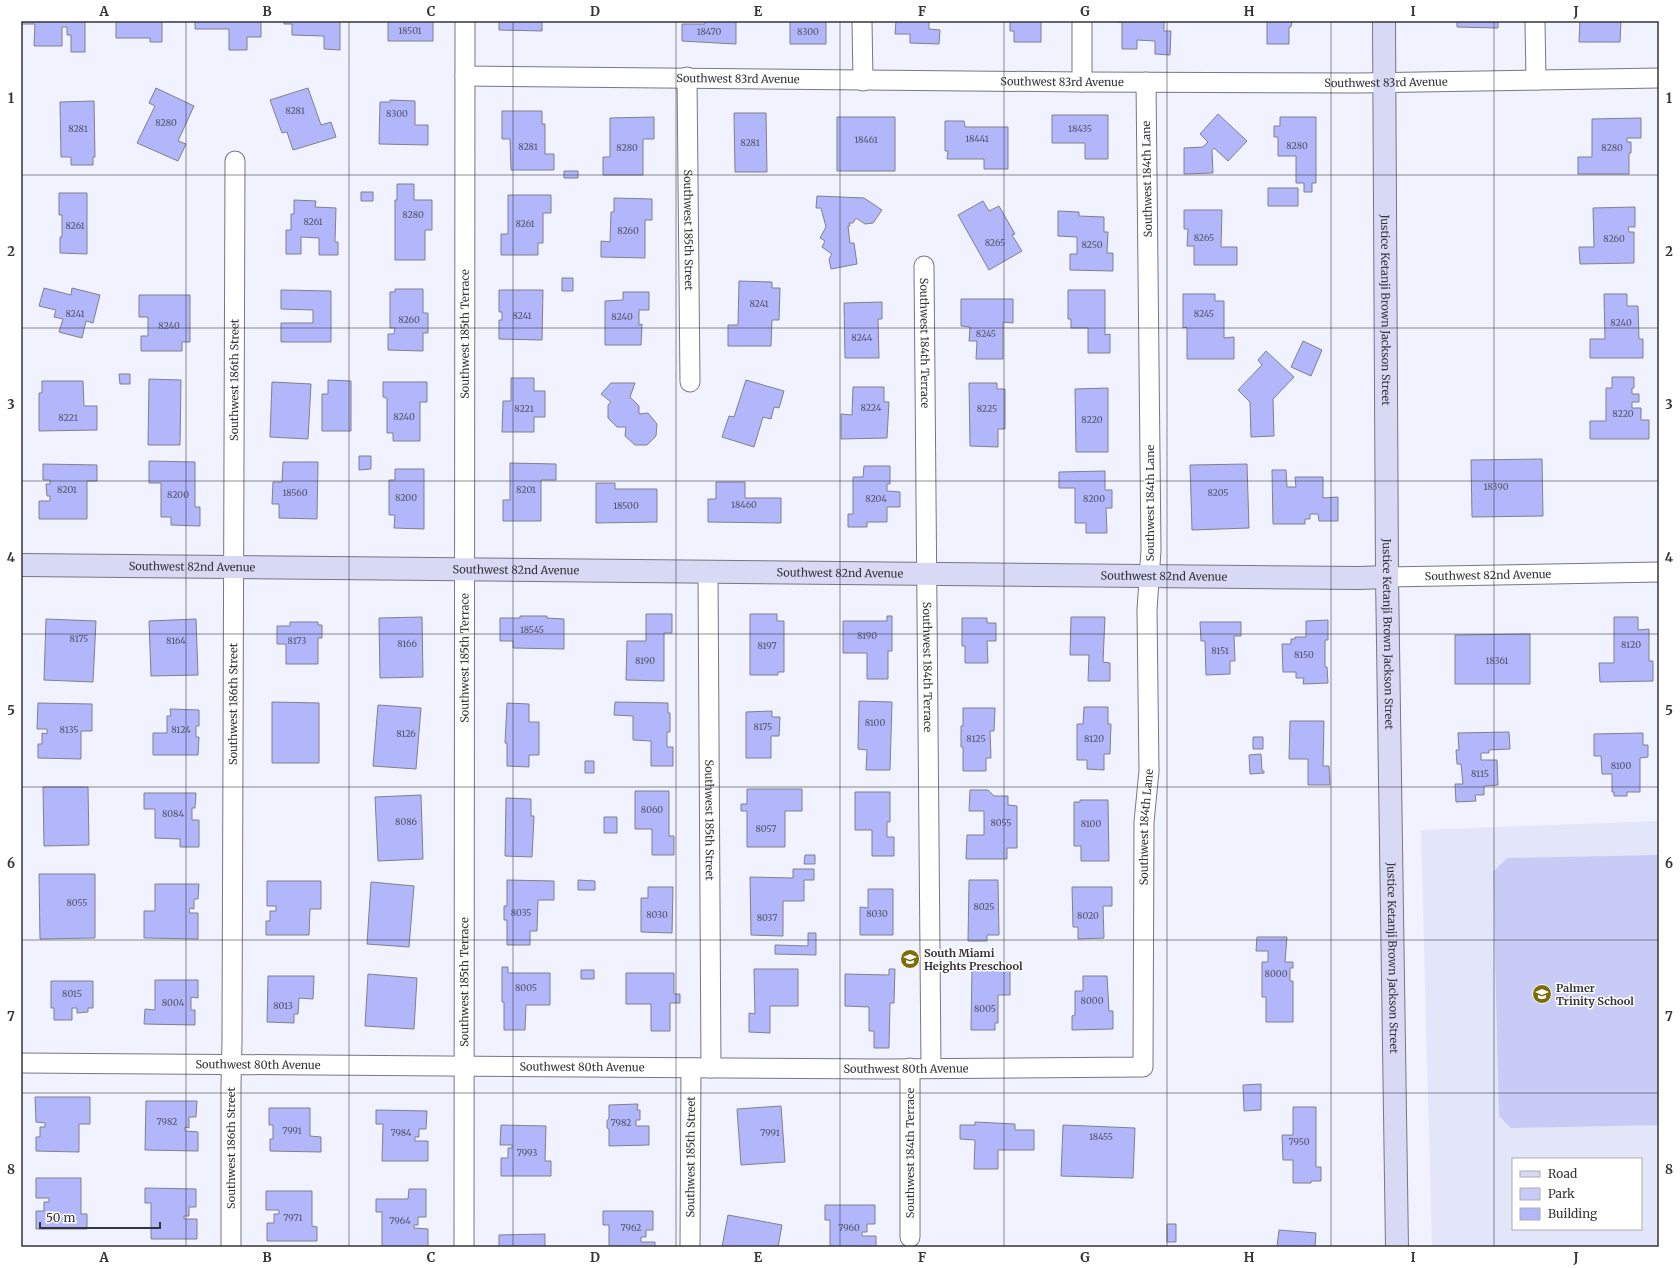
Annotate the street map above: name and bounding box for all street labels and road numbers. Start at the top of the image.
street label: Southwest 83rd Avenue [676,71,800,86]
street label: Southwest 83rd Avenue [1000,74,1124,89]
street label: Southwest 83rd Avenue [1324,75,1448,90]
street label: Southwest 184th Lane [1139,120,1155,237]
street label: Southwest 185th Street [681,169,696,291]
street label: Justice Ketanji Brown Jackson Street [1378,213,1393,406]
street label: Southwest 185th Terrace [458,269,472,399]
street label: Southwest 184th Terrace [917,278,932,409]
street label: Southwest 186th Street [227,318,241,441]
street label: Southwest 184th Lane [1143,445,1157,561]
street label: Justice Ketanji Brown Jackson Street [1380,537,1396,730]
street label: Southwest 82nd Avenue [129,559,256,574]
street label: Southwest 82nd Avenue [453,562,580,577]
street label: Southwest 82nd Avenue [777,565,904,581]
street label: Southwest 82nd Avenue [1425,567,1552,583]
street label: Southwest 82nd Avenue [1101,568,1228,584]
street label: Southwest 185th Terrace [457,593,472,723]
street label: Southwest 184th Terrace [920,602,935,733]
street label: Southwest 186th Street [226,642,240,765]
street label: Southwest 185th Street [702,759,717,881]
street label: Southwest 184th Lane [1137,768,1156,885]
street label: Justice Ketanji Brown Jackson Street [1384,861,1401,1054]
street label: Southwest 185th Terrace [457,917,471,1047]
street label: Southwest 80th Avenue [195,1057,321,1072]
street label: Southwest 80th Avenue [519,1059,645,1074]
street label: Southwest 80th Avenue [843,1061,969,1076]
street label: Southwest 186th Street [224,1086,238,1209]
street label: Southwest 184th Terrace [903,1088,917,1218]
street label: Southwest 185th Street [683,1096,698,1218]

